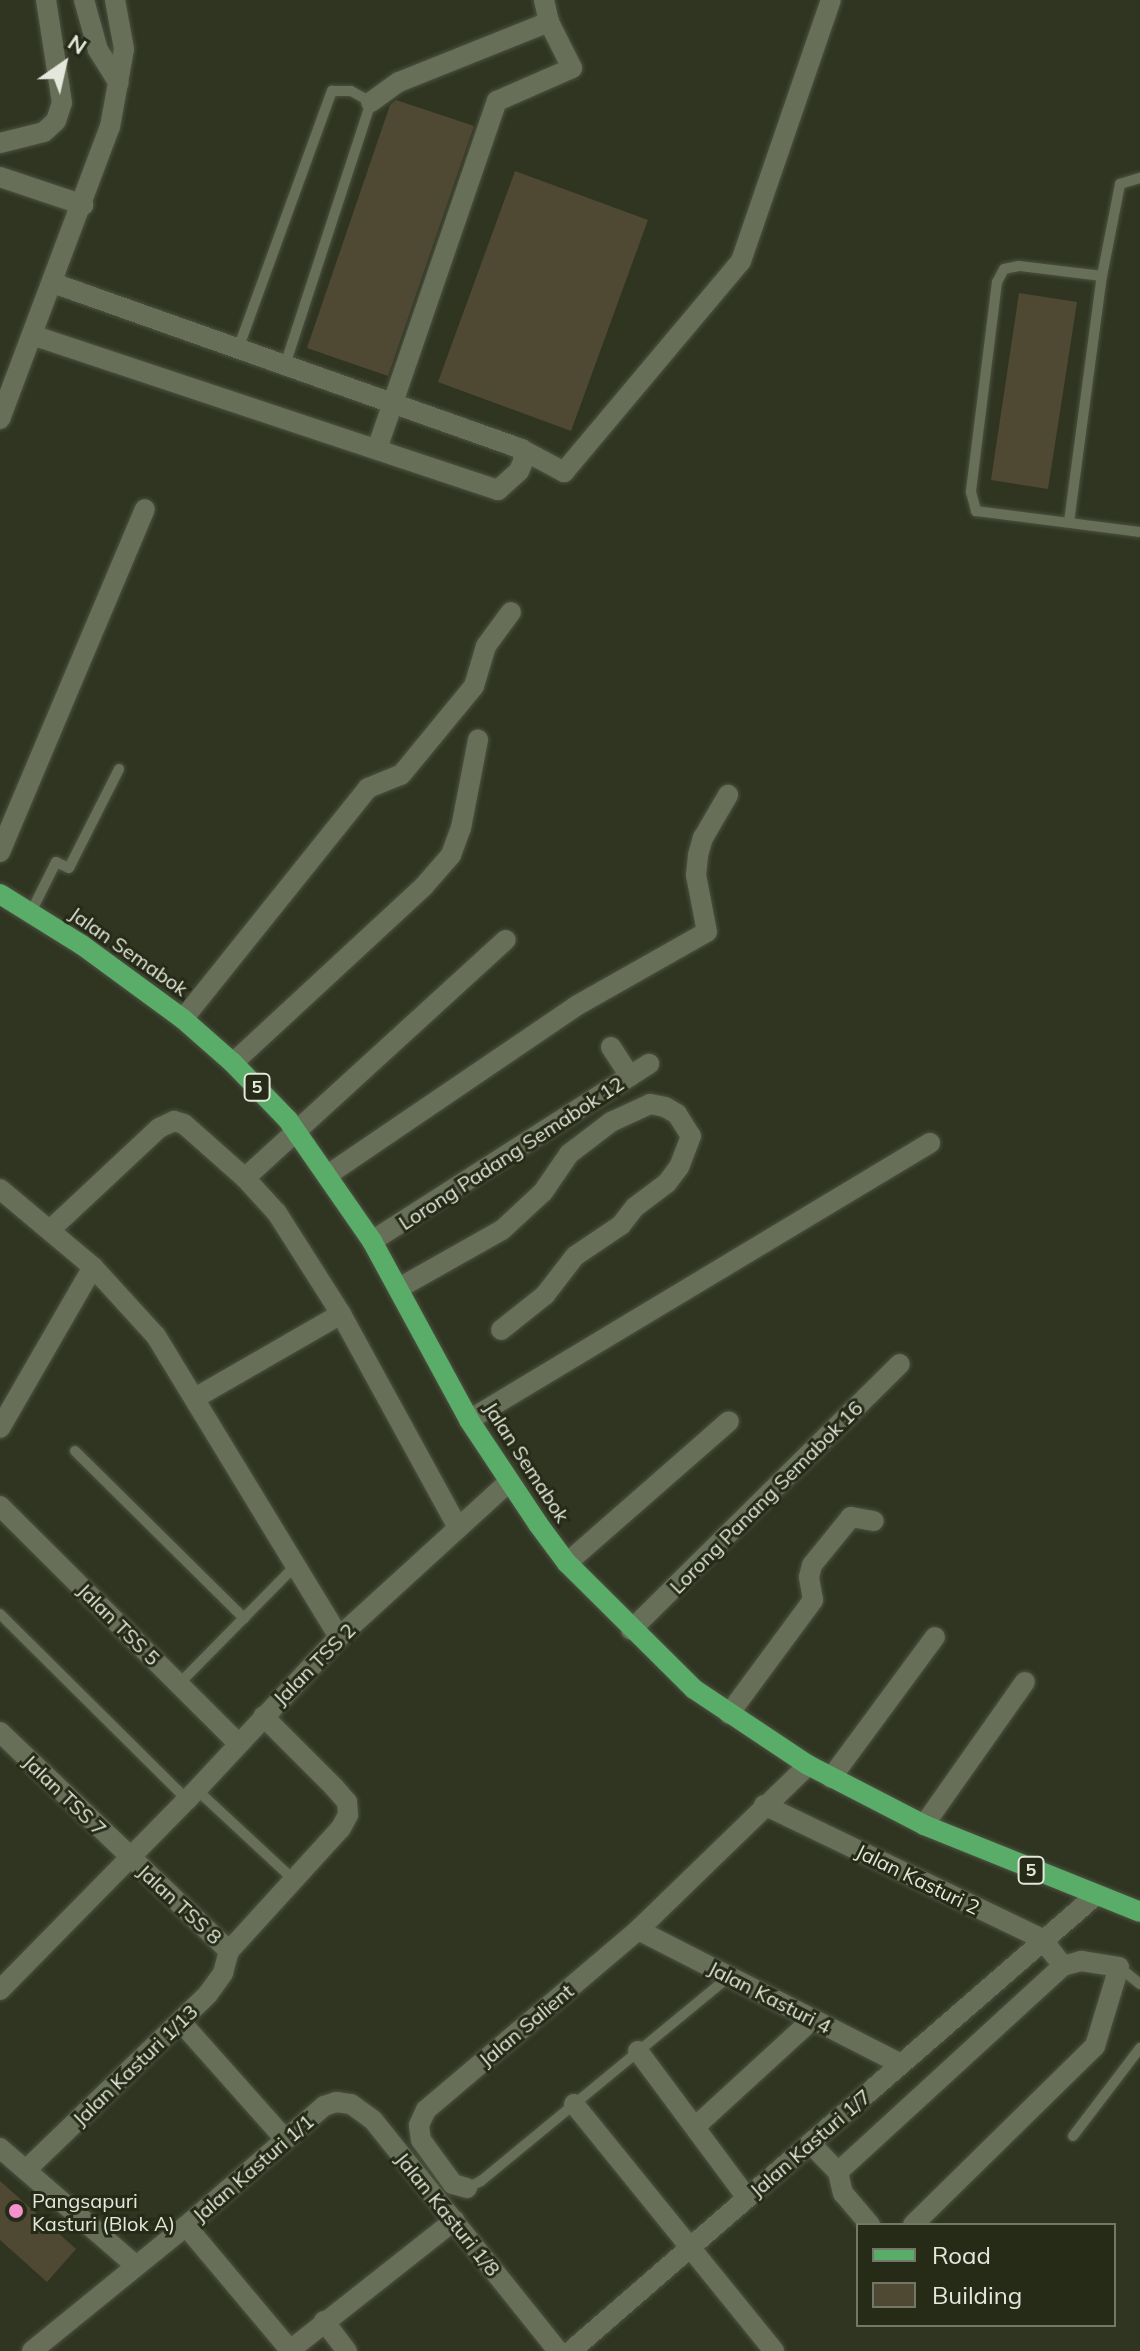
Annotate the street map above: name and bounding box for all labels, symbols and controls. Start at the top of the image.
north arrow [24,24,104,104]
text: N [63,28,92,60]
street label: Jalan Semabok [65,901,193,1001]
street label: Lorong Padang Semabok 12 [394,1071,628,1235]
road number: 5 [243,1073,271,1101]
street label: Lorong Panang Semabok 16 [665,1396,867,1598]
street label: Jalan Semabok [479,1397,575,1527]
street label: Jalan TSS 5 [73,1578,165,1670]
street label: Jalan TSS 2 [268,1618,360,1710]
street label: Jalan TSS 7 [19,1750,111,1840]
street label: Jalan Kasturi 2 [852,1839,984,1919]
road number: 5 [1017,1856,1045,1884]
street label: Jalan TSS 8 [133,1859,227,1949]
street label: Jalan Kasturi 4 [705,1956,835,2038]
street label: Jalan Salient [474,1979,578,2071]
street label: Jalan Kasturi 1/13 [68,1999,202,2131]
street label: Jalan Kasturi 1/7 [745,2084,875,2202]
street label: Jalan Kasturi 1/1 [188,2109,318,2227]
street label: Jalan Kasturi 1/8 [391,2147,505,2281]
place label: Pangsapuri Kasturi (Blok A) [32,2188,175,2235]
marker: Pangsapuri Kasturi (Blok A) [7,2202,25,2220]
legend [856,2223,1116,2327]
text: Road [932,2240,991,2270]
text: Building [932,2280,1022,2310]

